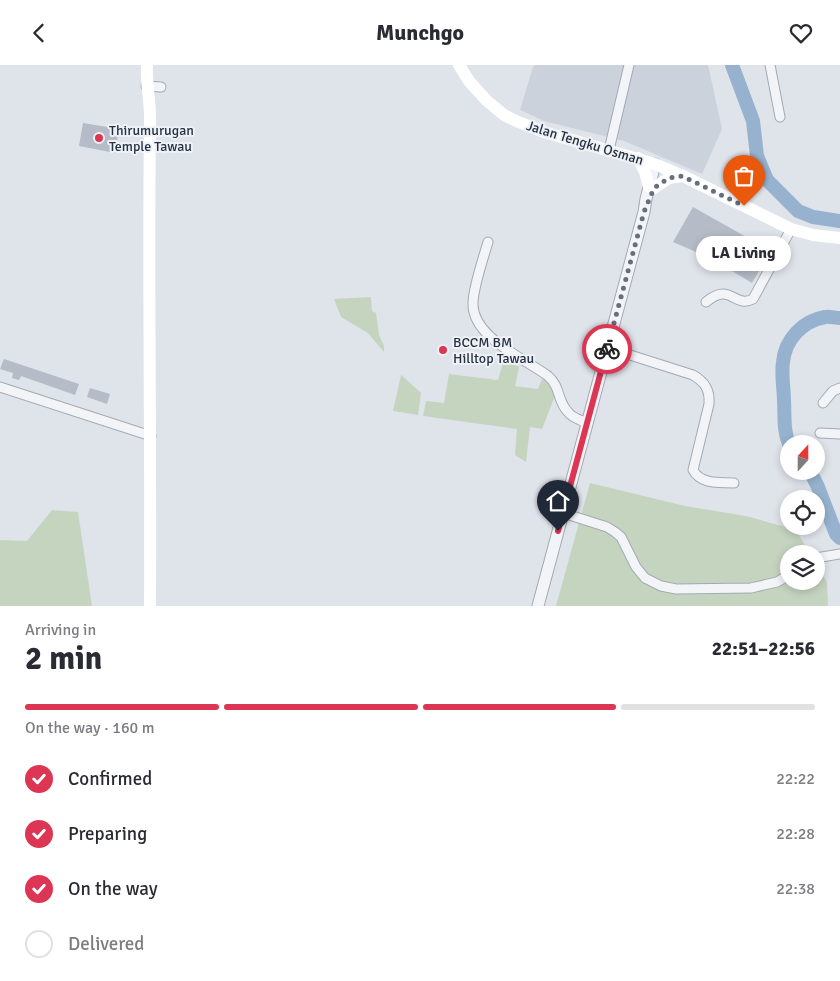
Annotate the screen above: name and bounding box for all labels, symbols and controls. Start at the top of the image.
icon: back [25,19,53,47]
text: Munchgo [376,19,464,46]
icon: heart [787,19,815,47]
street label: Jalan Tengku Osman [524,117,646,169]
place label: Thirumurugan Temple Tawau [109,122,194,155]
marker: Thirumurugan Temple Tawau [93,132,105,144]
pin [723,155,765,206]
icon: bag [730,162,758,190]
callout: LA Living [696,236,792,271]
text: LA Living [711,243,776,263]
courier [582,324,632,374]
place label: BCCM BM Hilltop Tawau [453,334,534,367]
icon: bike [593,335,621,363]
marker: BCCM BM Hilltop Tawau [437,344,449,356]
north arrow [780,435,825,480]
map controls [780,435,825,590]
pin [537,480,579,531]
icon: home [544,487,572,515]
button: locate [780,490,825,535]
button: layers [780,545,825,590]
text: Arriving in [25,620,96,640]
text: 22:51–22:56 [712,637,815,661]
text: 2 min [25,639,102,678]
text: On the way · 160 m [25,718,155,738]
icon: check [25,765,53,793]
text: Confirmed [68,767,152,791]
text: 22:22 [776,769,815,789]
icon: check [25,820,53,848]
text: Preparing [68,822,147,846]
text: 22:28 [776,824,815,844]
icon: check [25,875,53,903]
text: On the way [68,877,158,901]
text: 22:38 [776,879,815,899]
text: Delivered [68,932,144,956]

